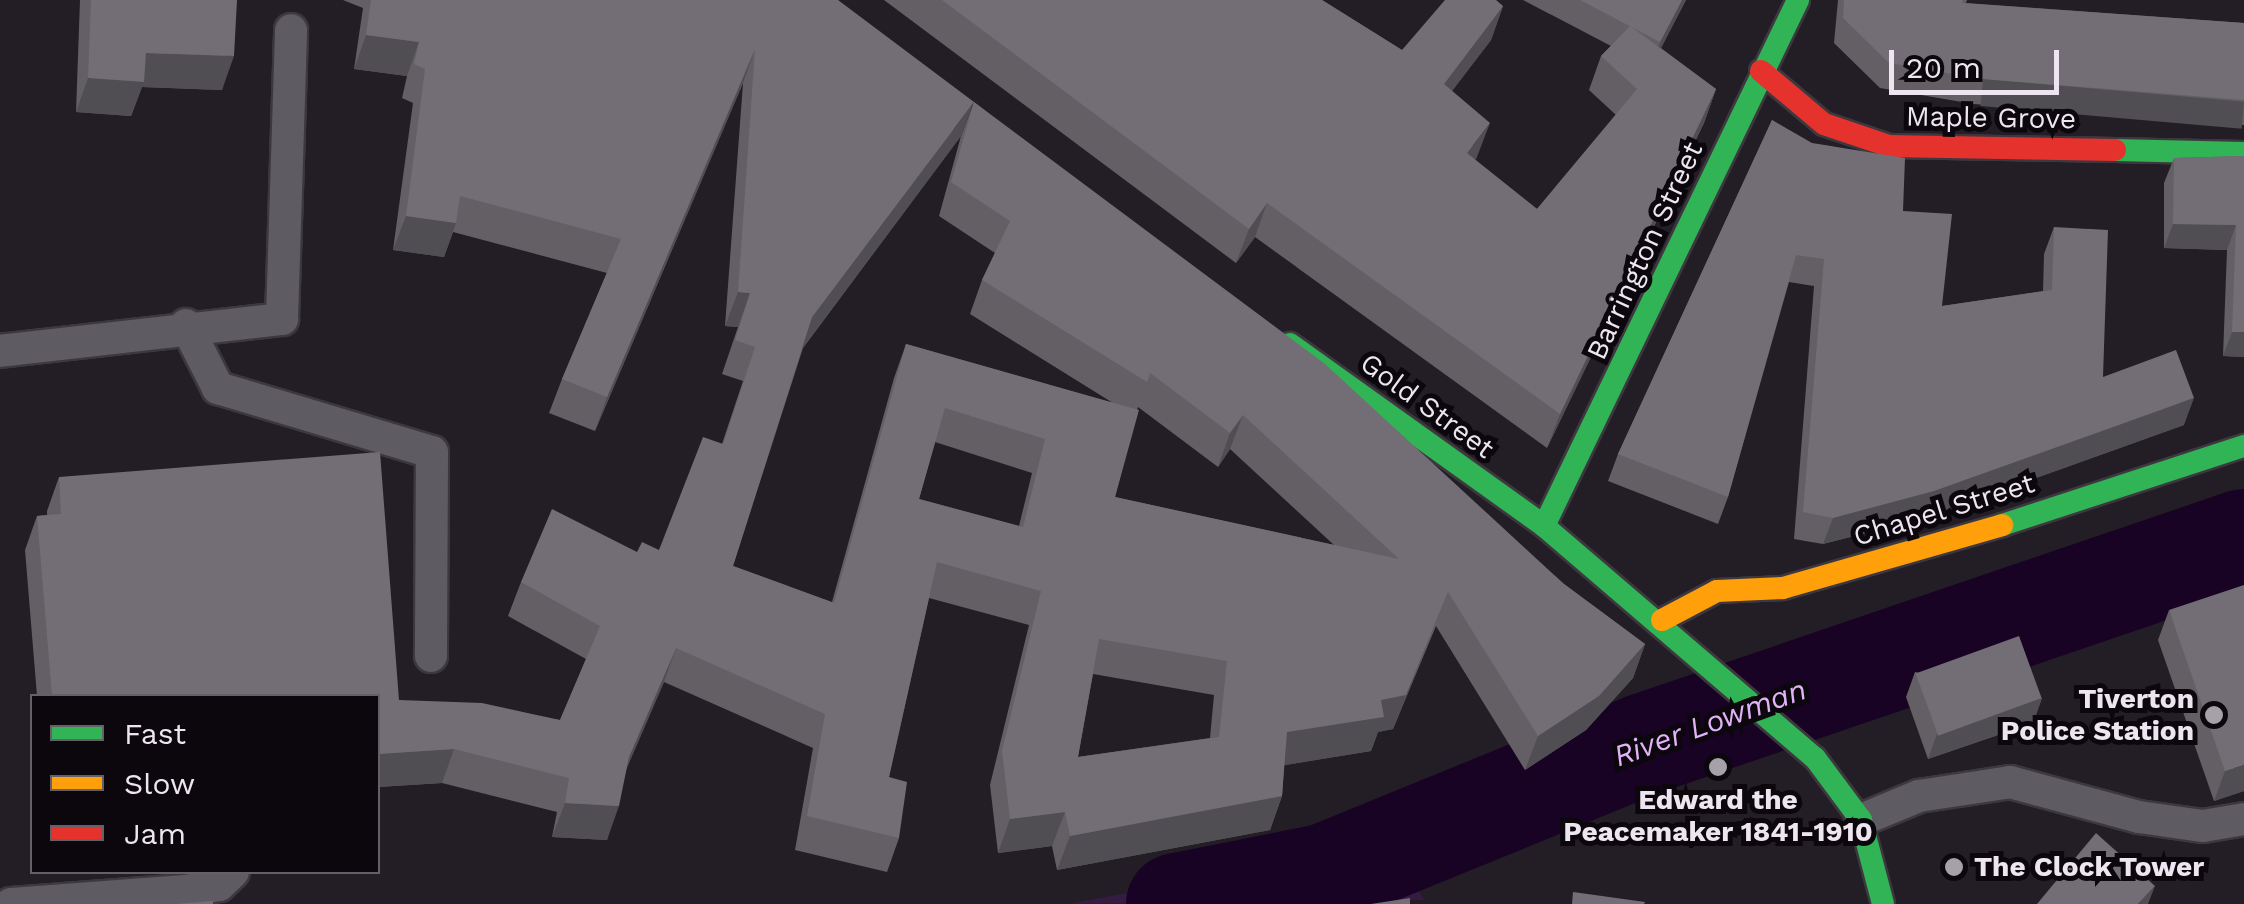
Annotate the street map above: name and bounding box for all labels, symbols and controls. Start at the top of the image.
scale bar [1894,30,2064,92]
text: 20 m [1906,50,1981,85]
street label: Maple Grove [1906,100,2076,136]
street label: Barrington Street [1580,137,1710,365]
street label: Gold Street [1354,346,1500,466]
street label: Chapel Street [1849,466,2039,554]
water label: River Lowman [1608,671,1812,775]
place label: Tiverton Police Station [2001,682,2194,748]
legend [30,694,380,874]
marker: Tiverton Police Station [2203,704,2225,726]
text: Fast [124,716,186,751]
marker: Edward the Peacemaker 1841-1910 [1707,756,1729,778]
text: Slow [124,766,195,801]
place label: Edward the Peacemaker 1841-1910 [1563,783,1873,849]
text: Jam [124,816,186,851]
place label: The Clock Tower [1974,850,2205,884]
marker: The Clock Tower [1943,856,1965,878]

